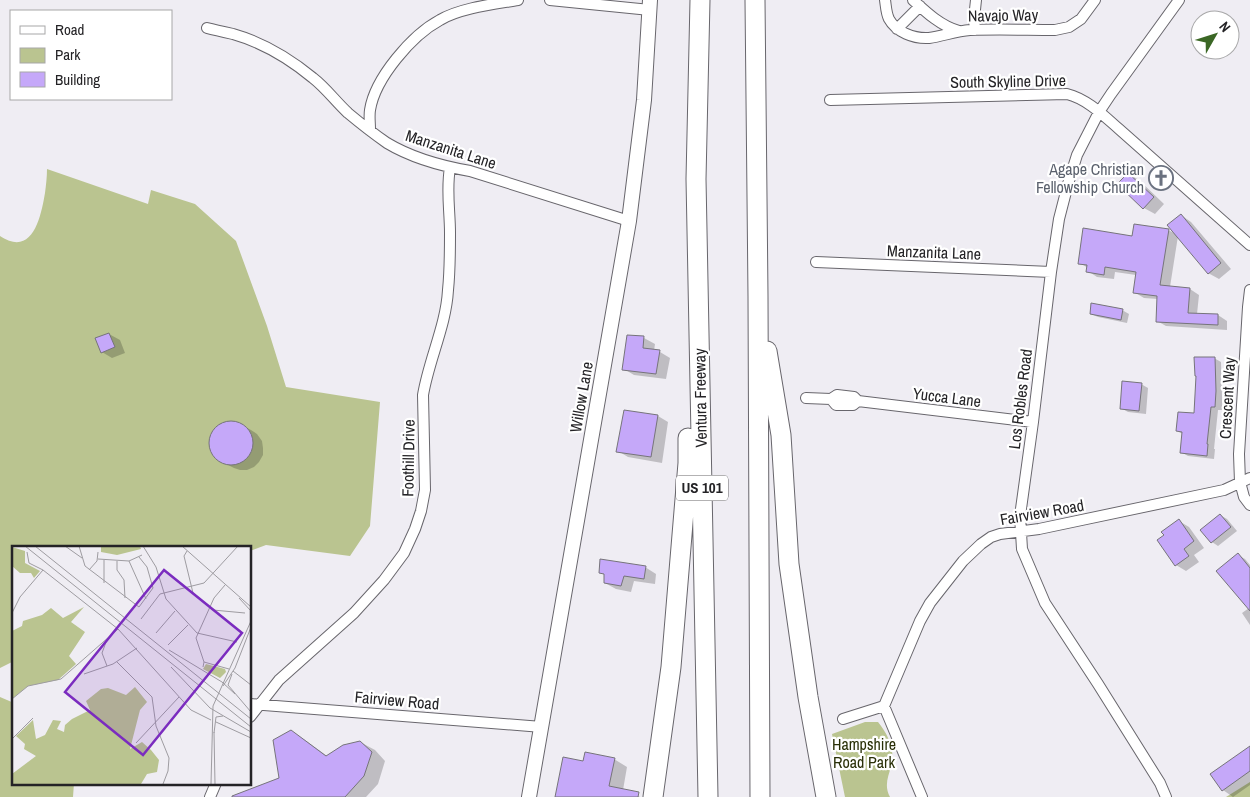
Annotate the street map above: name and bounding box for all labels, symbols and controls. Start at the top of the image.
street label: Navajo Way [968,3,1039,27]
legend [10,10,172,100]
north arrow [1190,10,1240,60]
text: N [1215,18,1235,36]
text: Road [55,19,84,40]
text: Park [55,44,81,65]
text: Building [55,69,100,90]
street label: South Skyline Drive [950,69,1066,93]
street label: Manzanita Lane [403,124,499,174]
place label: Agape Christian Fellowship Church [1036,158,1144,198]
church icon: Agape Christian Fellowship Church [1148,165,1174,191]
street label: Manzanita Lane [887,239,981,265]
street label: Ventura Freeway [688,348,712,448]
street label: Los Robles Road [1003,348,1037,450]
street label: Crescent Way [1214,356,1240,439]
street label: Willow Lane [564,360,598,434]
street label: Yucca Lane [912,382,982,412]
street label: Foothill Drive [396,419,420,497]
road number: US 101 [676,476,728,500]
street label: Fairview Road [998,494,1086,530]
inset map [12,546,251,784]
street label: Fairview Road [354,685,440,715]
park label: Hampshire Road Park [832,733,896,773]

